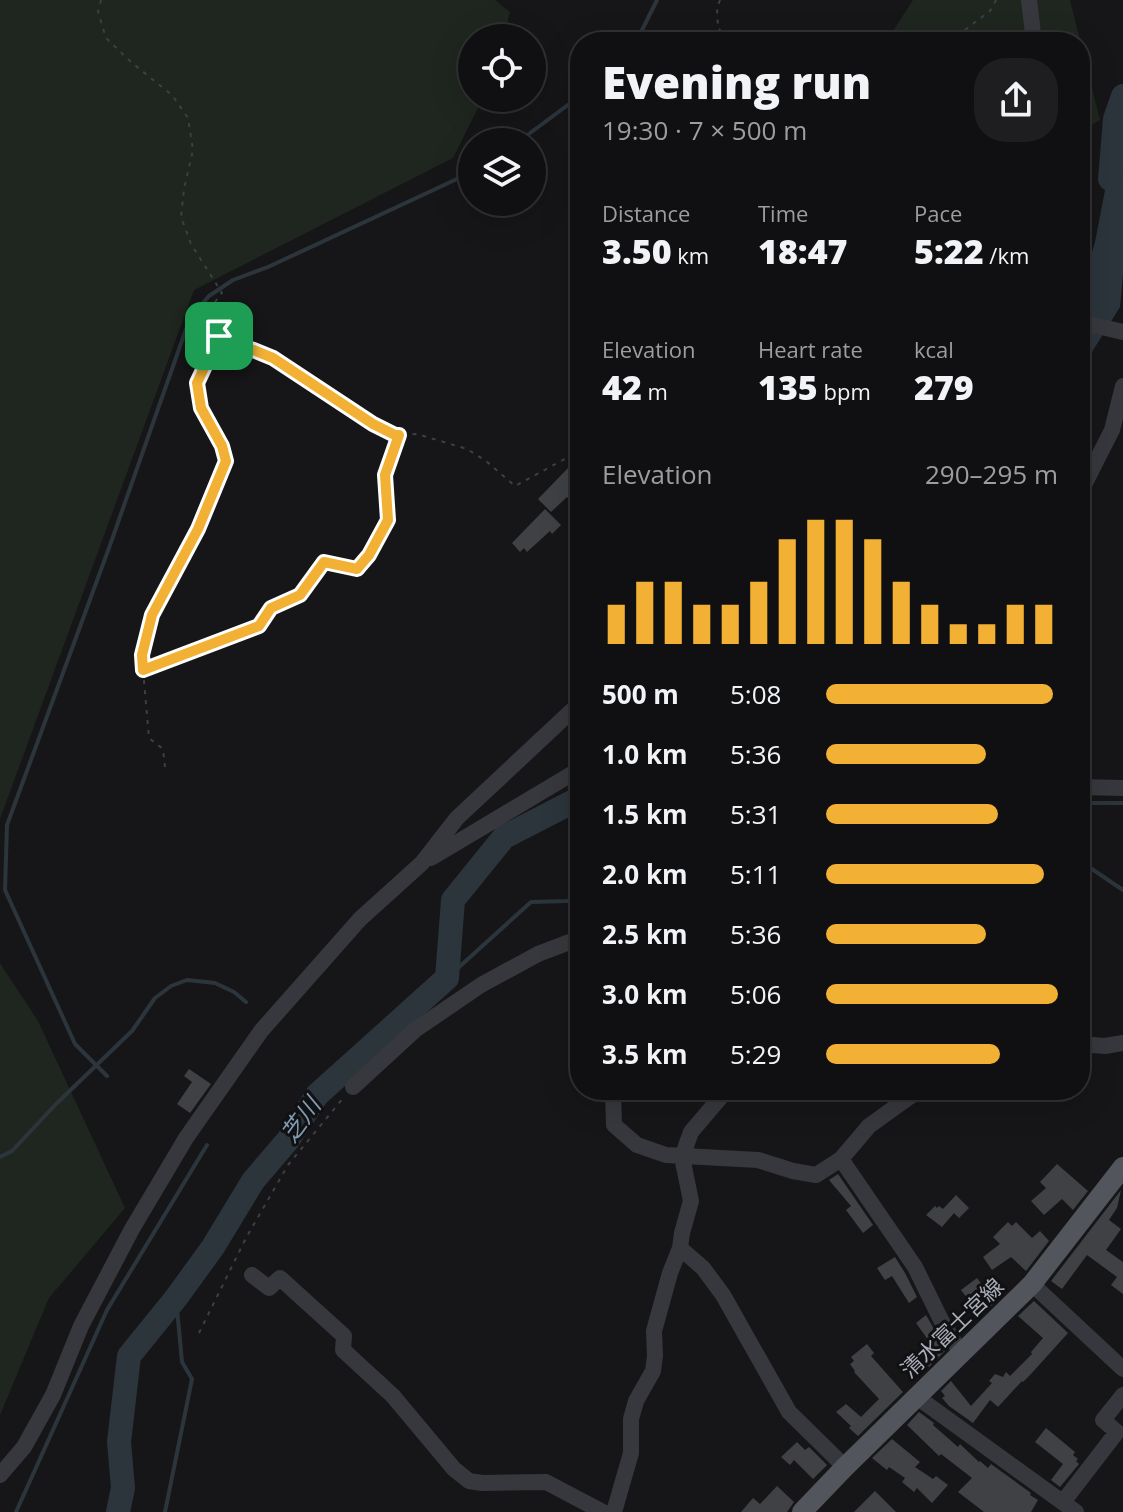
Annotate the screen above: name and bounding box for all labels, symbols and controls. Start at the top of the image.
map controls [458,24,546,216]
button: locate [458,24,546,112]
text: Evening run [602,52,871,112]
button: share [974,58,1058,142]
text: 19:30 · 7 × 500 m [602,112,807,148]
button: layers [458,128,546,216]
text: Distance [602,198,690,228]
text: Time [758,198,808,228]
text: Pace [914,198,962,228]
text: 3.50 [602,228,672,274]
text: 18:47 [758,228,848,274]
text: 5:22 [914,228,984,274]
text: km [672,240,709,270]
text: /km [984,240,1029,270]
pin [185,302,253,370]
icon: arrive [197,314,241,358]
text: Elevation [602,334,695,364]
text: Heart rate [758,334,863,364]
text: kcal [914,334,954,364]
text: 42 [602,364,642,410]
text: 135 [758,364,818,410]
text: 279 [914,364,974,410]
text: m [642,376,668,406]
text: bpm [818,376,871,406]
text: Elevation [602,456,712,492]
text: 290–295 m [925,456,1058,492]
text: 500 m [602,676,679,712]
text: 5:08 [730,676,781,712]
text: 1.0 km [602,736,688,772]
text: 5:36 [730,736,781,772]
text: 1.5 km [602,796,688,832]
text: 5:31 [730,796,781,832]
text: 2.0 km [602,856,688,892]
text: 5:11 [730,856,781,892]
text: 2.5 km [602,916,688,952]
text: 5:36 [730,916,781,952]
text: 3.0 km [602,976,688,1012]
text: 5:06 [730,976,781,1012]
text: 3.5 km [602,1036,688,1072]
text: 5:29 [730,1036,781,1072]
water label: 芝川 [272,1088,329,1148]
street label: 清水富士宮線 [893,1271,1009,1384]

